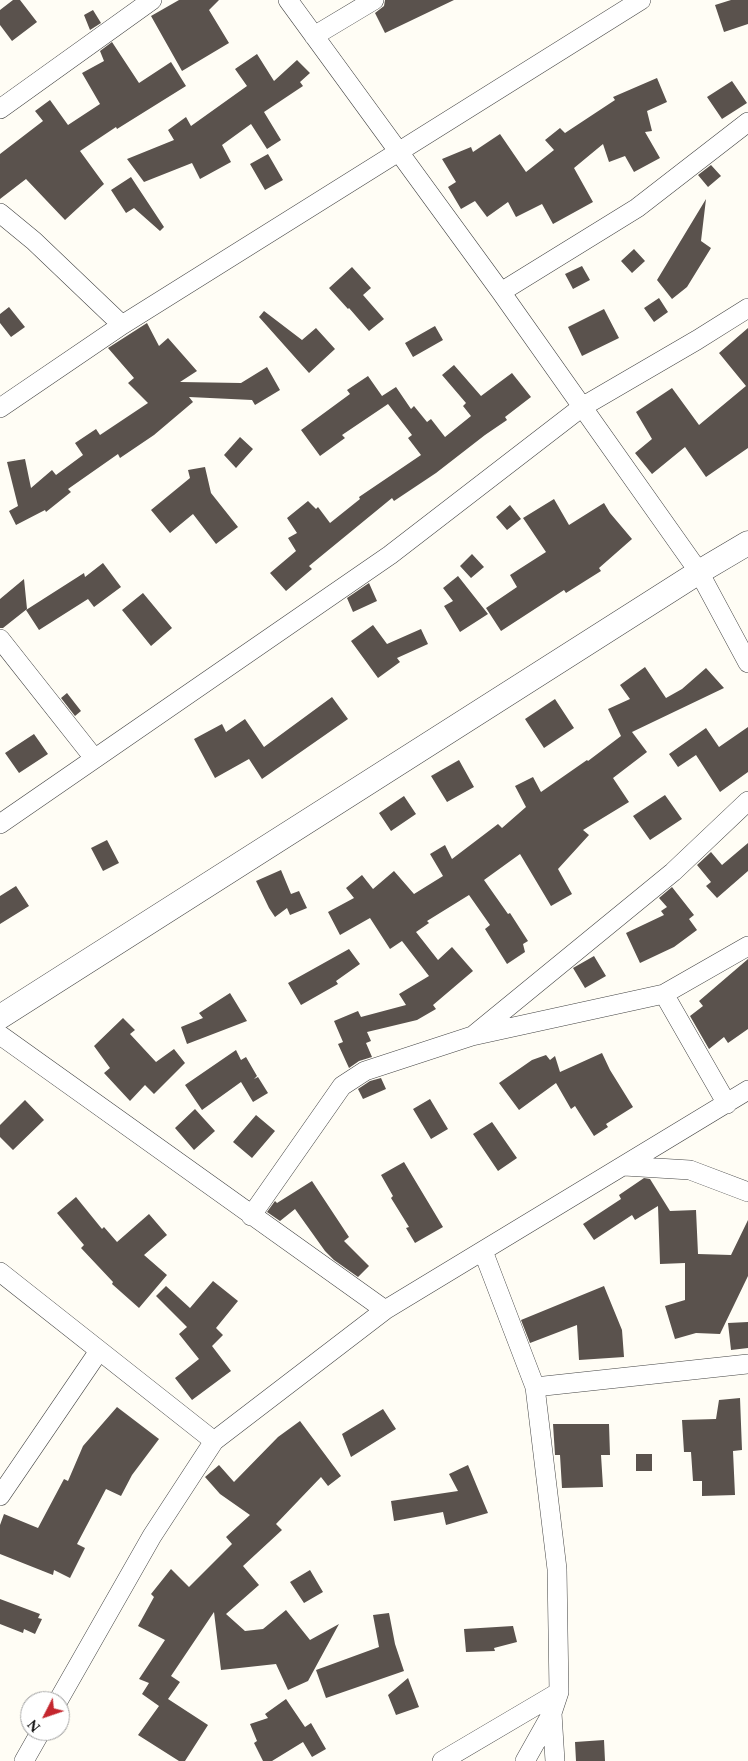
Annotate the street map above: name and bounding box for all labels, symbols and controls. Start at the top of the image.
north arrow [20,1691,70,1741]
text: N [22,1714,46,1737]

